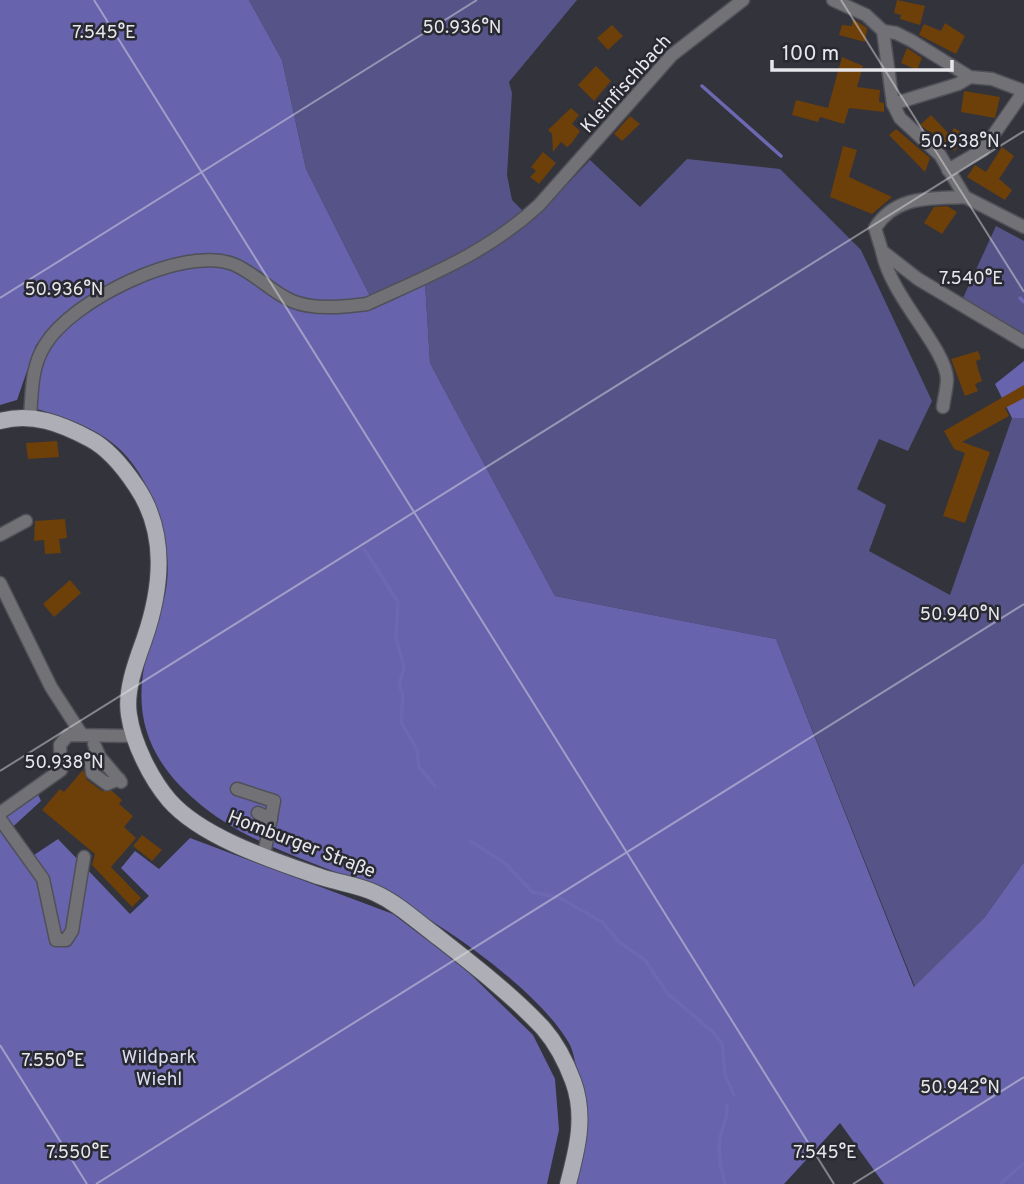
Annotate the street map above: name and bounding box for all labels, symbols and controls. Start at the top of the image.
text: 50.936°N [422,17,502,40]
text: 7.545°E [72,22,136,45]
scale bar [772,28,952,72]
street label: Kleinfischbach [576,30,677,139]
text: 100 m [782,41,839,68]
text: 50.938°N [920,131,1000,154]
text: 7.540°E [939,268,1003,291]
text: 50.936°N [24,279,104,302]
text: 50.940°N [920,604,1000,627]
text: 50.938°N [24,752,104,775]
street label: Homburger Straße [224,806,379,884]
park label: Wildpark Wiehl [121,1046,197,1092]
text: 7.550°E [21,1050,85,1073]
text: 50.942°N [920,1077,1000,1100]
text: 7.550°E [46,1142,110,1165]
text: 7.545°E [793,1142,857,1165]

